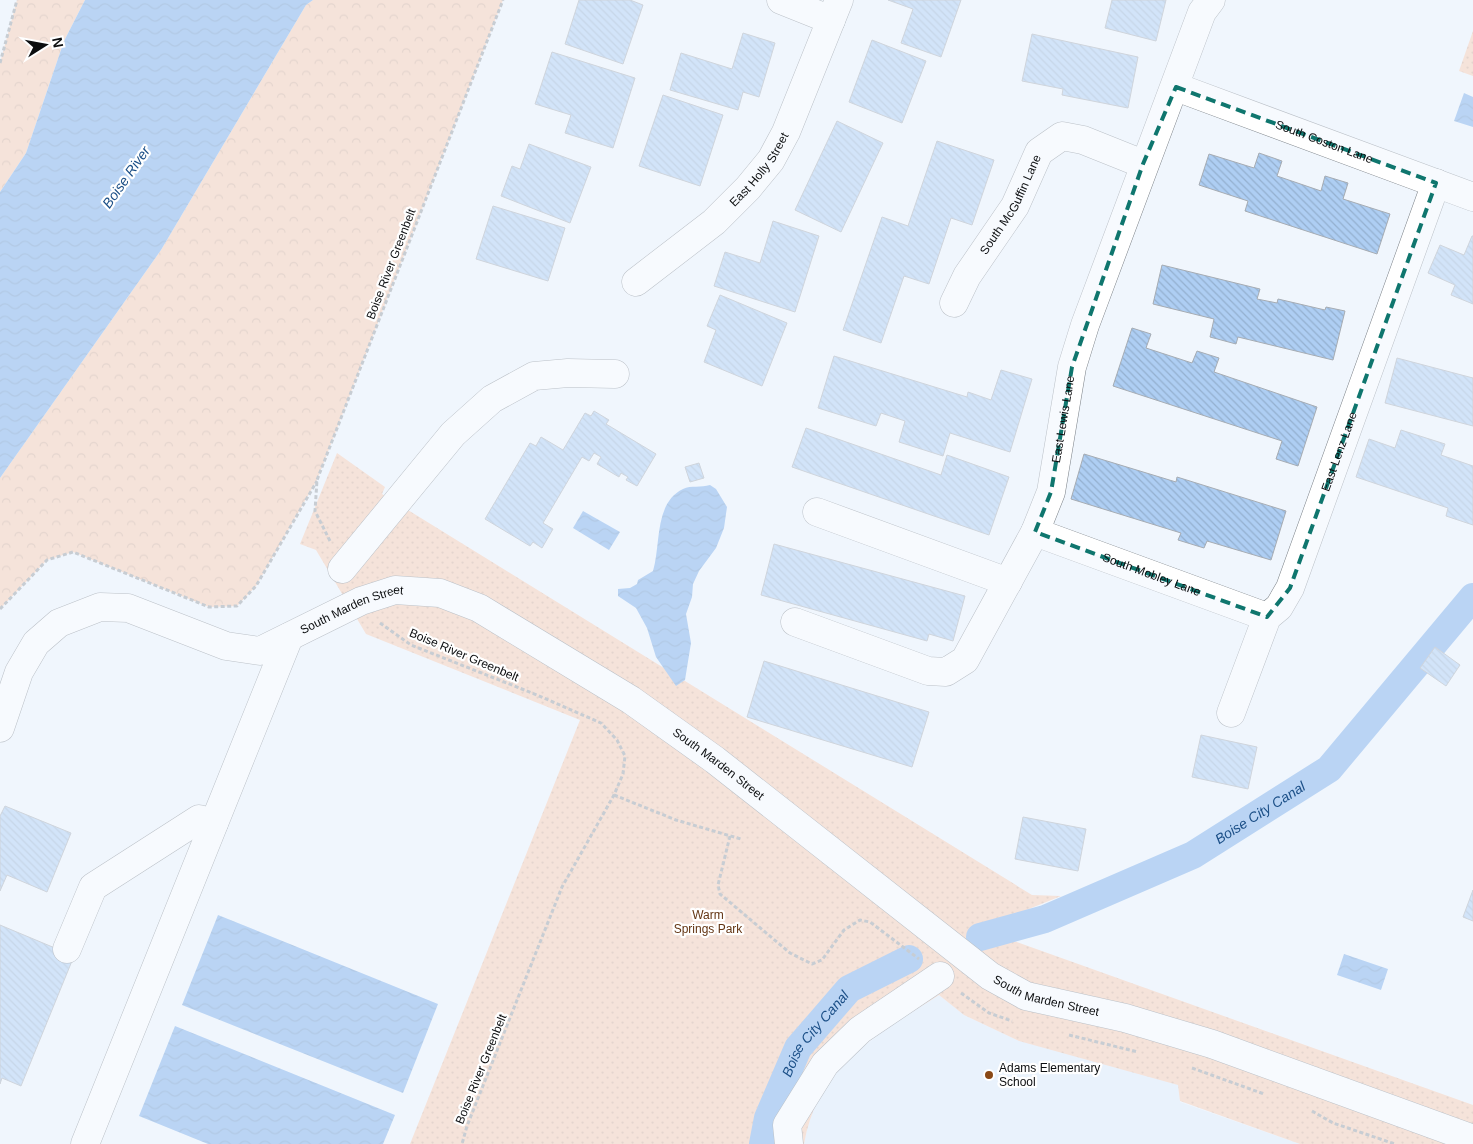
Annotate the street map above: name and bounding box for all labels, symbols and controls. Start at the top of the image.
north arrow [20,20,70,70]
text: N [49,36,67,49]
street label: South Coston Lane [1273,117,1375,166]
street label: East Holly Street [727,130,792,209]
water label: Boise River [99,142,154,211]
street label: South McGuffin Lane [977,152,1044,257]
street label: Boise River Greenbelt [363,206,419,321]
street label: East Lewis Lane [1049,374,1077,464]
street label: East Lenz Lane [1318,410,1360,493]
street label: South Mobley Lane [1100,550,1203,599]
street label: South Marden Street [298,583,404,637]
street label: Boise River Greenbelt [407,626,521,685]
street label: South Marden Street [670,725,767,803]
water label: Boise City Canal [1212,778,1309,847]
park label: Warm Springs Park [674,908,743,936]
street label: South Marden Street [991,972,1101,1019]
water label: Boise City Canal [779,987,852,1079]
street label: Boise River Greenbelt [453,1011,510,1126]
place label: Adams Elementary School [999,1061,1100,1089]
marker: Adams Elementary School [983,1069,995,1081]

